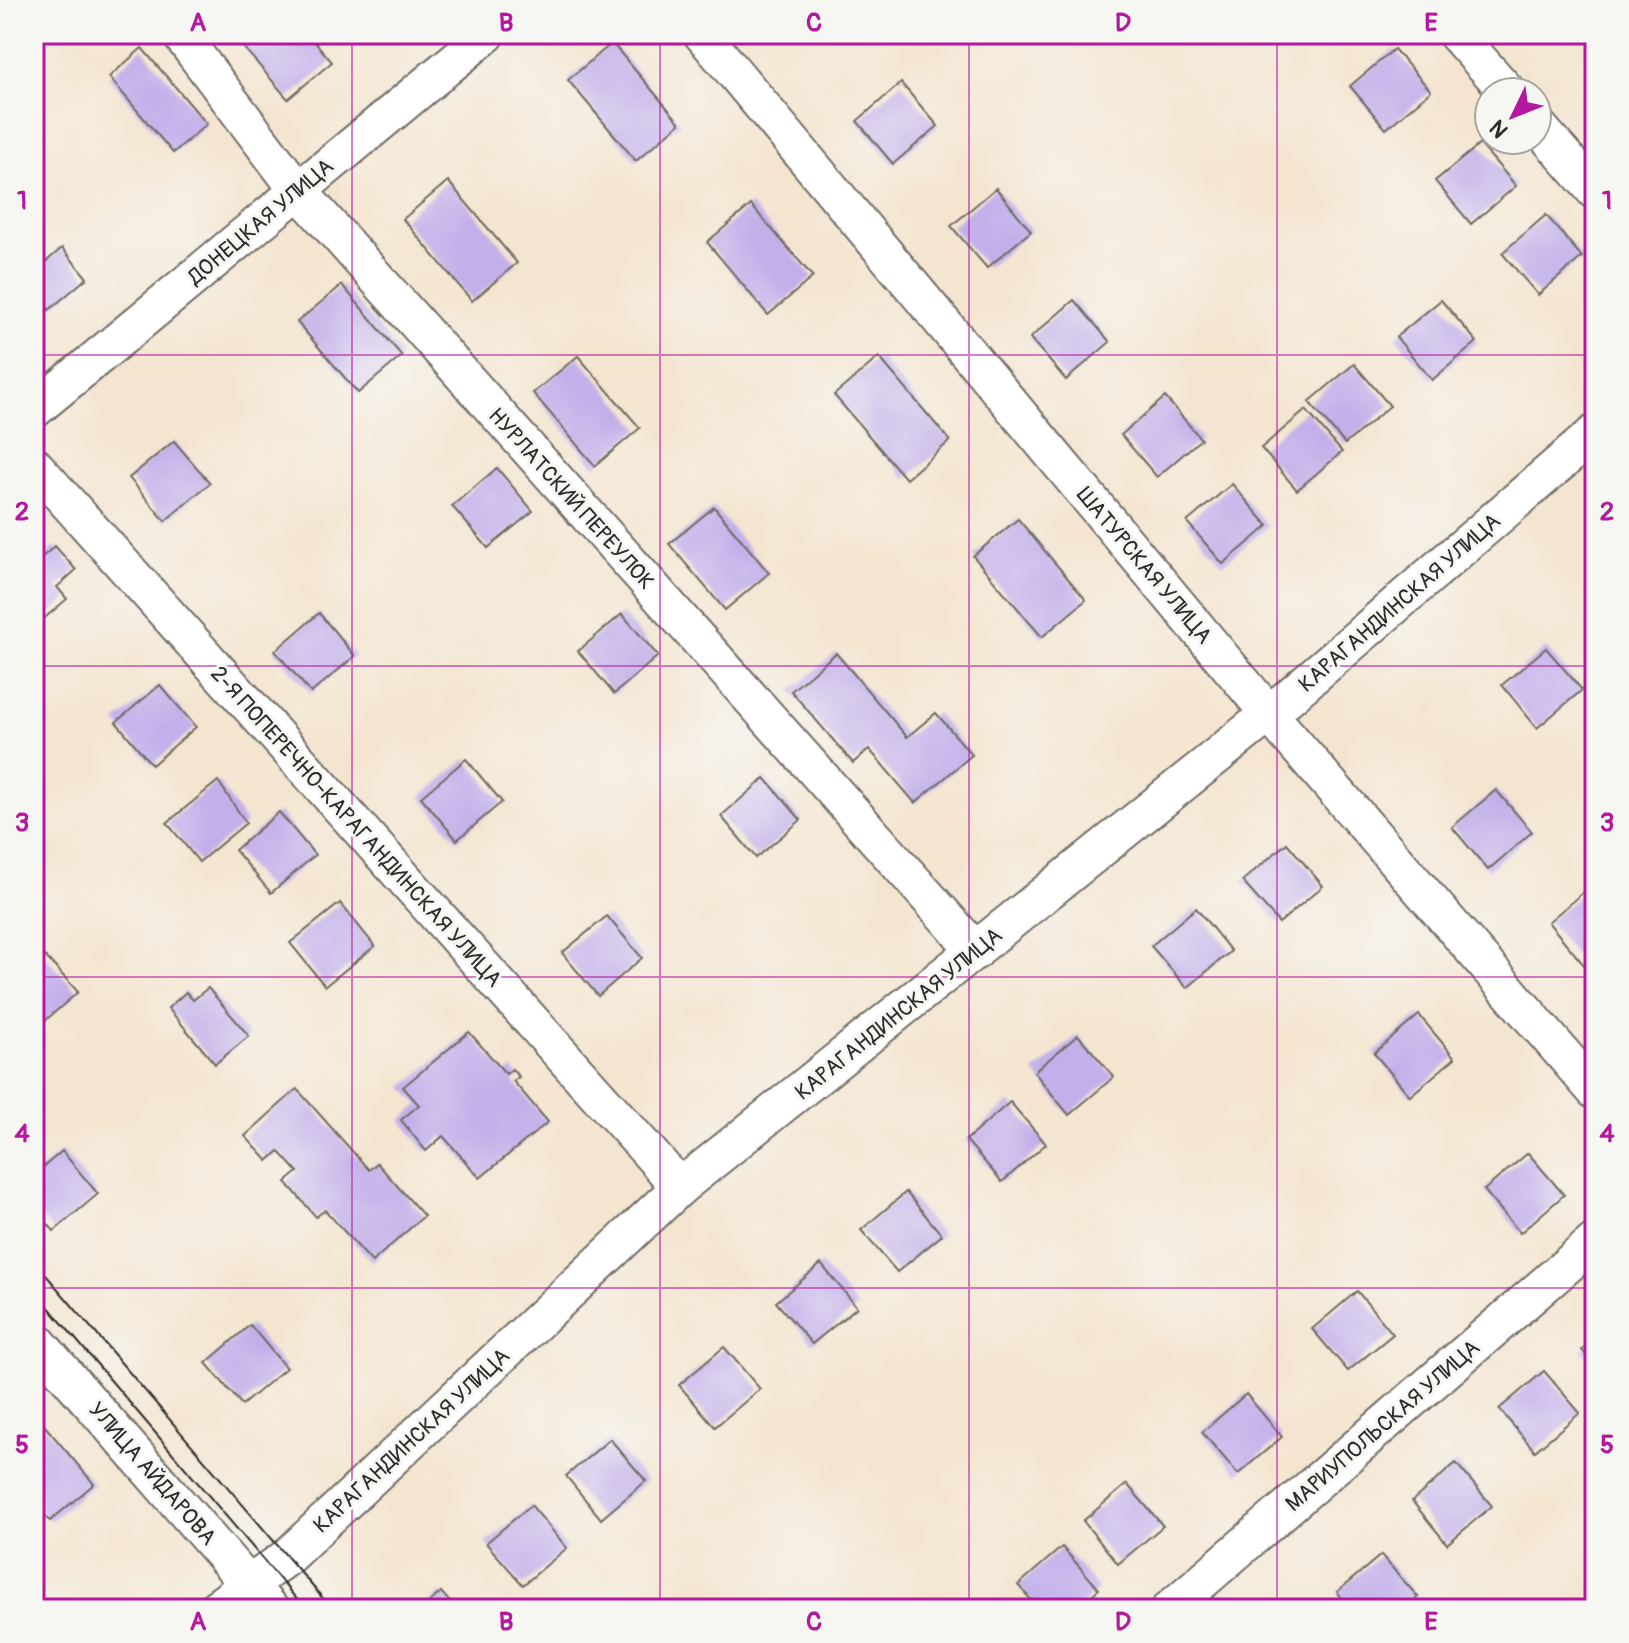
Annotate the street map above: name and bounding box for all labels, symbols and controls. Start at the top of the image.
text: A [190,7,207,39]
text: B [499,7,513,39]
text: C [806,7,822,39]
text: D [1115,7,1131,39]
text: E [1424,7,1438,39]
north arrow [1473,76,1553,156]
text: N [1484,114,1514,144]
street label: ДОНЕЦКАЯ УЛИЦА [181,153,339,292]
text: 1 [17,185,27,217]
text: 1 [1602,185,1612,217]
street label: НУРЛАТСКИЙ ПЕРЕУЛОК [482,402,660,595]
street label: ШАТУРСКАЯ УЛИЦА [1070,482,1218,650]
text: 2 [15,496,29,528]
text: 2 [1600,496,1614,528]
street label: КАРАГАНДИНСКАЯ УЛИЦА [1293,507,1506,698]
street label: 2-Я ПОПЕРЕЧНО-КАРАГАНДИНСКАЯ УЛИЦА [204,660,508,993]
text: 3 [15,807,29,839]
text: 3 [1600,807,1614,839]
street label: КАРАГАНДИНСКАЯ УЛИЦА [789,921,1008,1106]
text: 4 [14,1118,30,1150]
text: 4 [1599,1118,1615,1150]
street label: МАРИУПОЛЬСКАЯ УЛИЦА [1280,1334,1486,1518]
street label: КАРАГАНДИНСКАЯ УЛИЦА [308,1342,516,1539]
street label: УЛИЦА АЙДАРОВА [82,1396,222,1551]
text: 5 [15,1429,29,1461]
text: 5 [1600,1429,1614,1461]
text: A [190,1606,207,1638]
text: B [499,1606,513,1638]
text: C [806,1606,822,1638]
text: D [1115,1606,1131,1638]
text: E [1424,1606,1438,1638]

